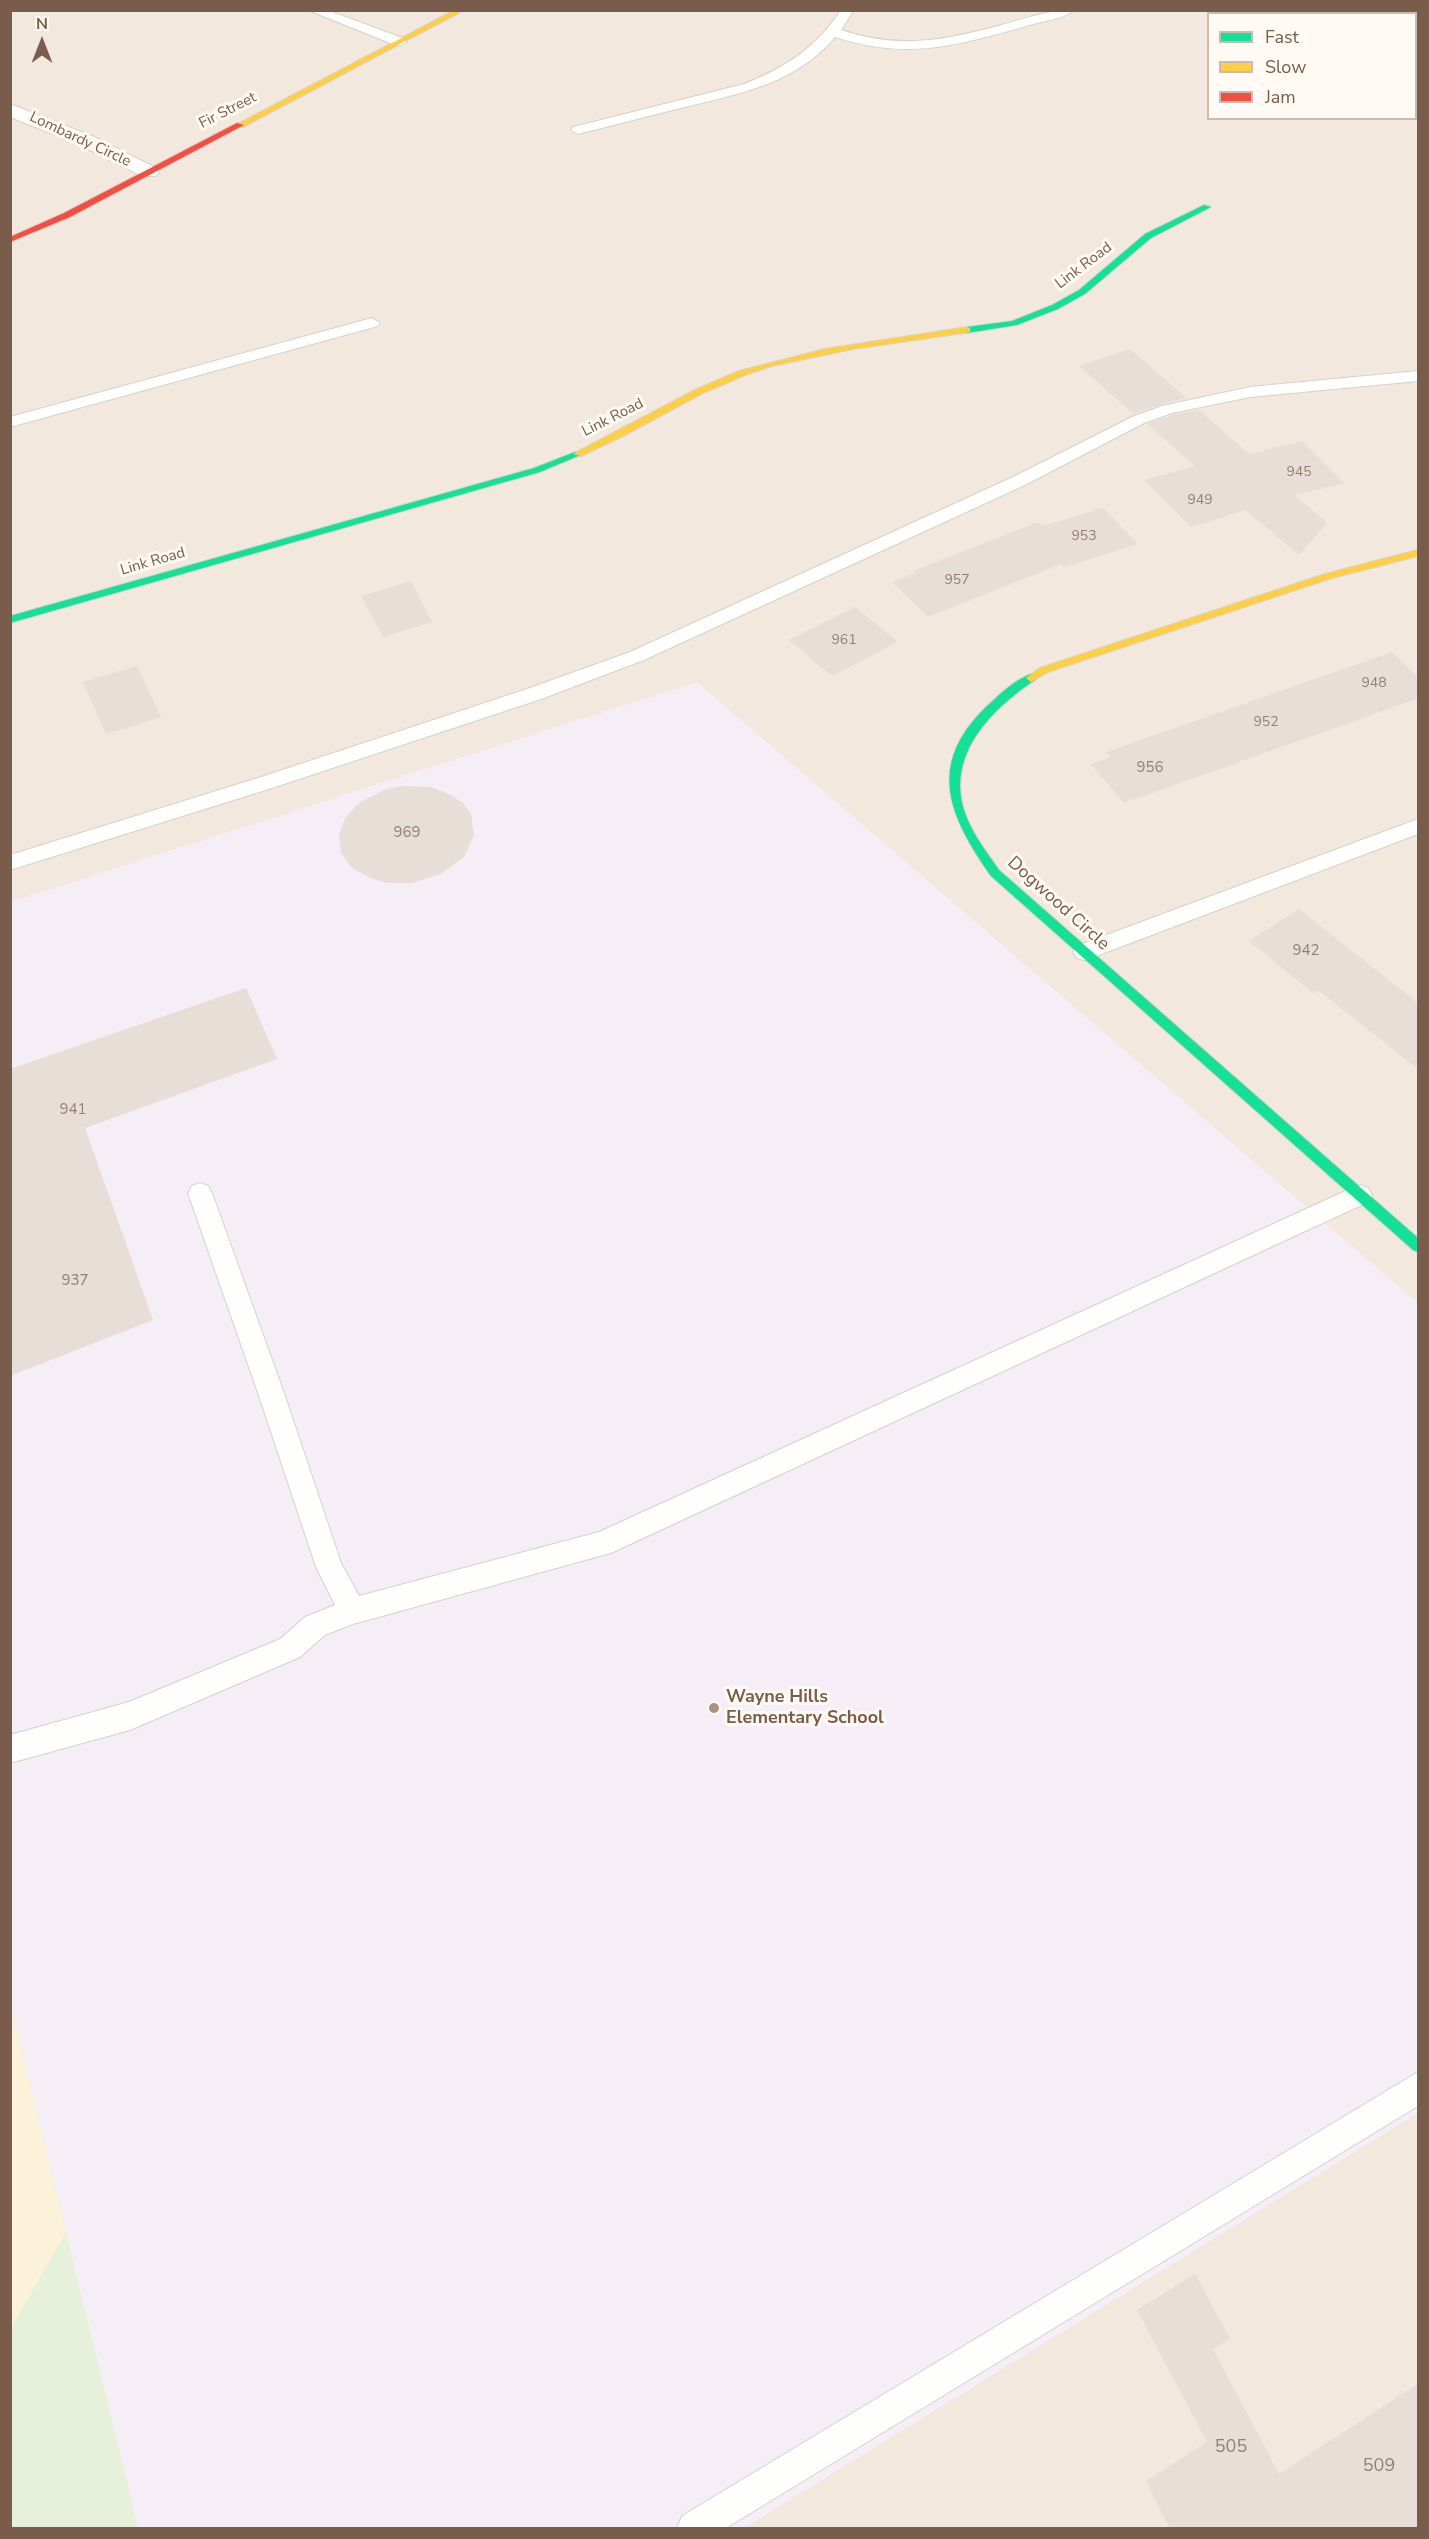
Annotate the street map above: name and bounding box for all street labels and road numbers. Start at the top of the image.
street label: Fir Street [196,89,260,133]
street label: Lombardy Circle [27,109,133,171]
street label: Link Road [1052,239,1116,293]
street label: Link Road [579,395,647,441]
street label: Link Road [119,544,187,580]
street label: Dogwood Circle [1003,853,1113,955]

